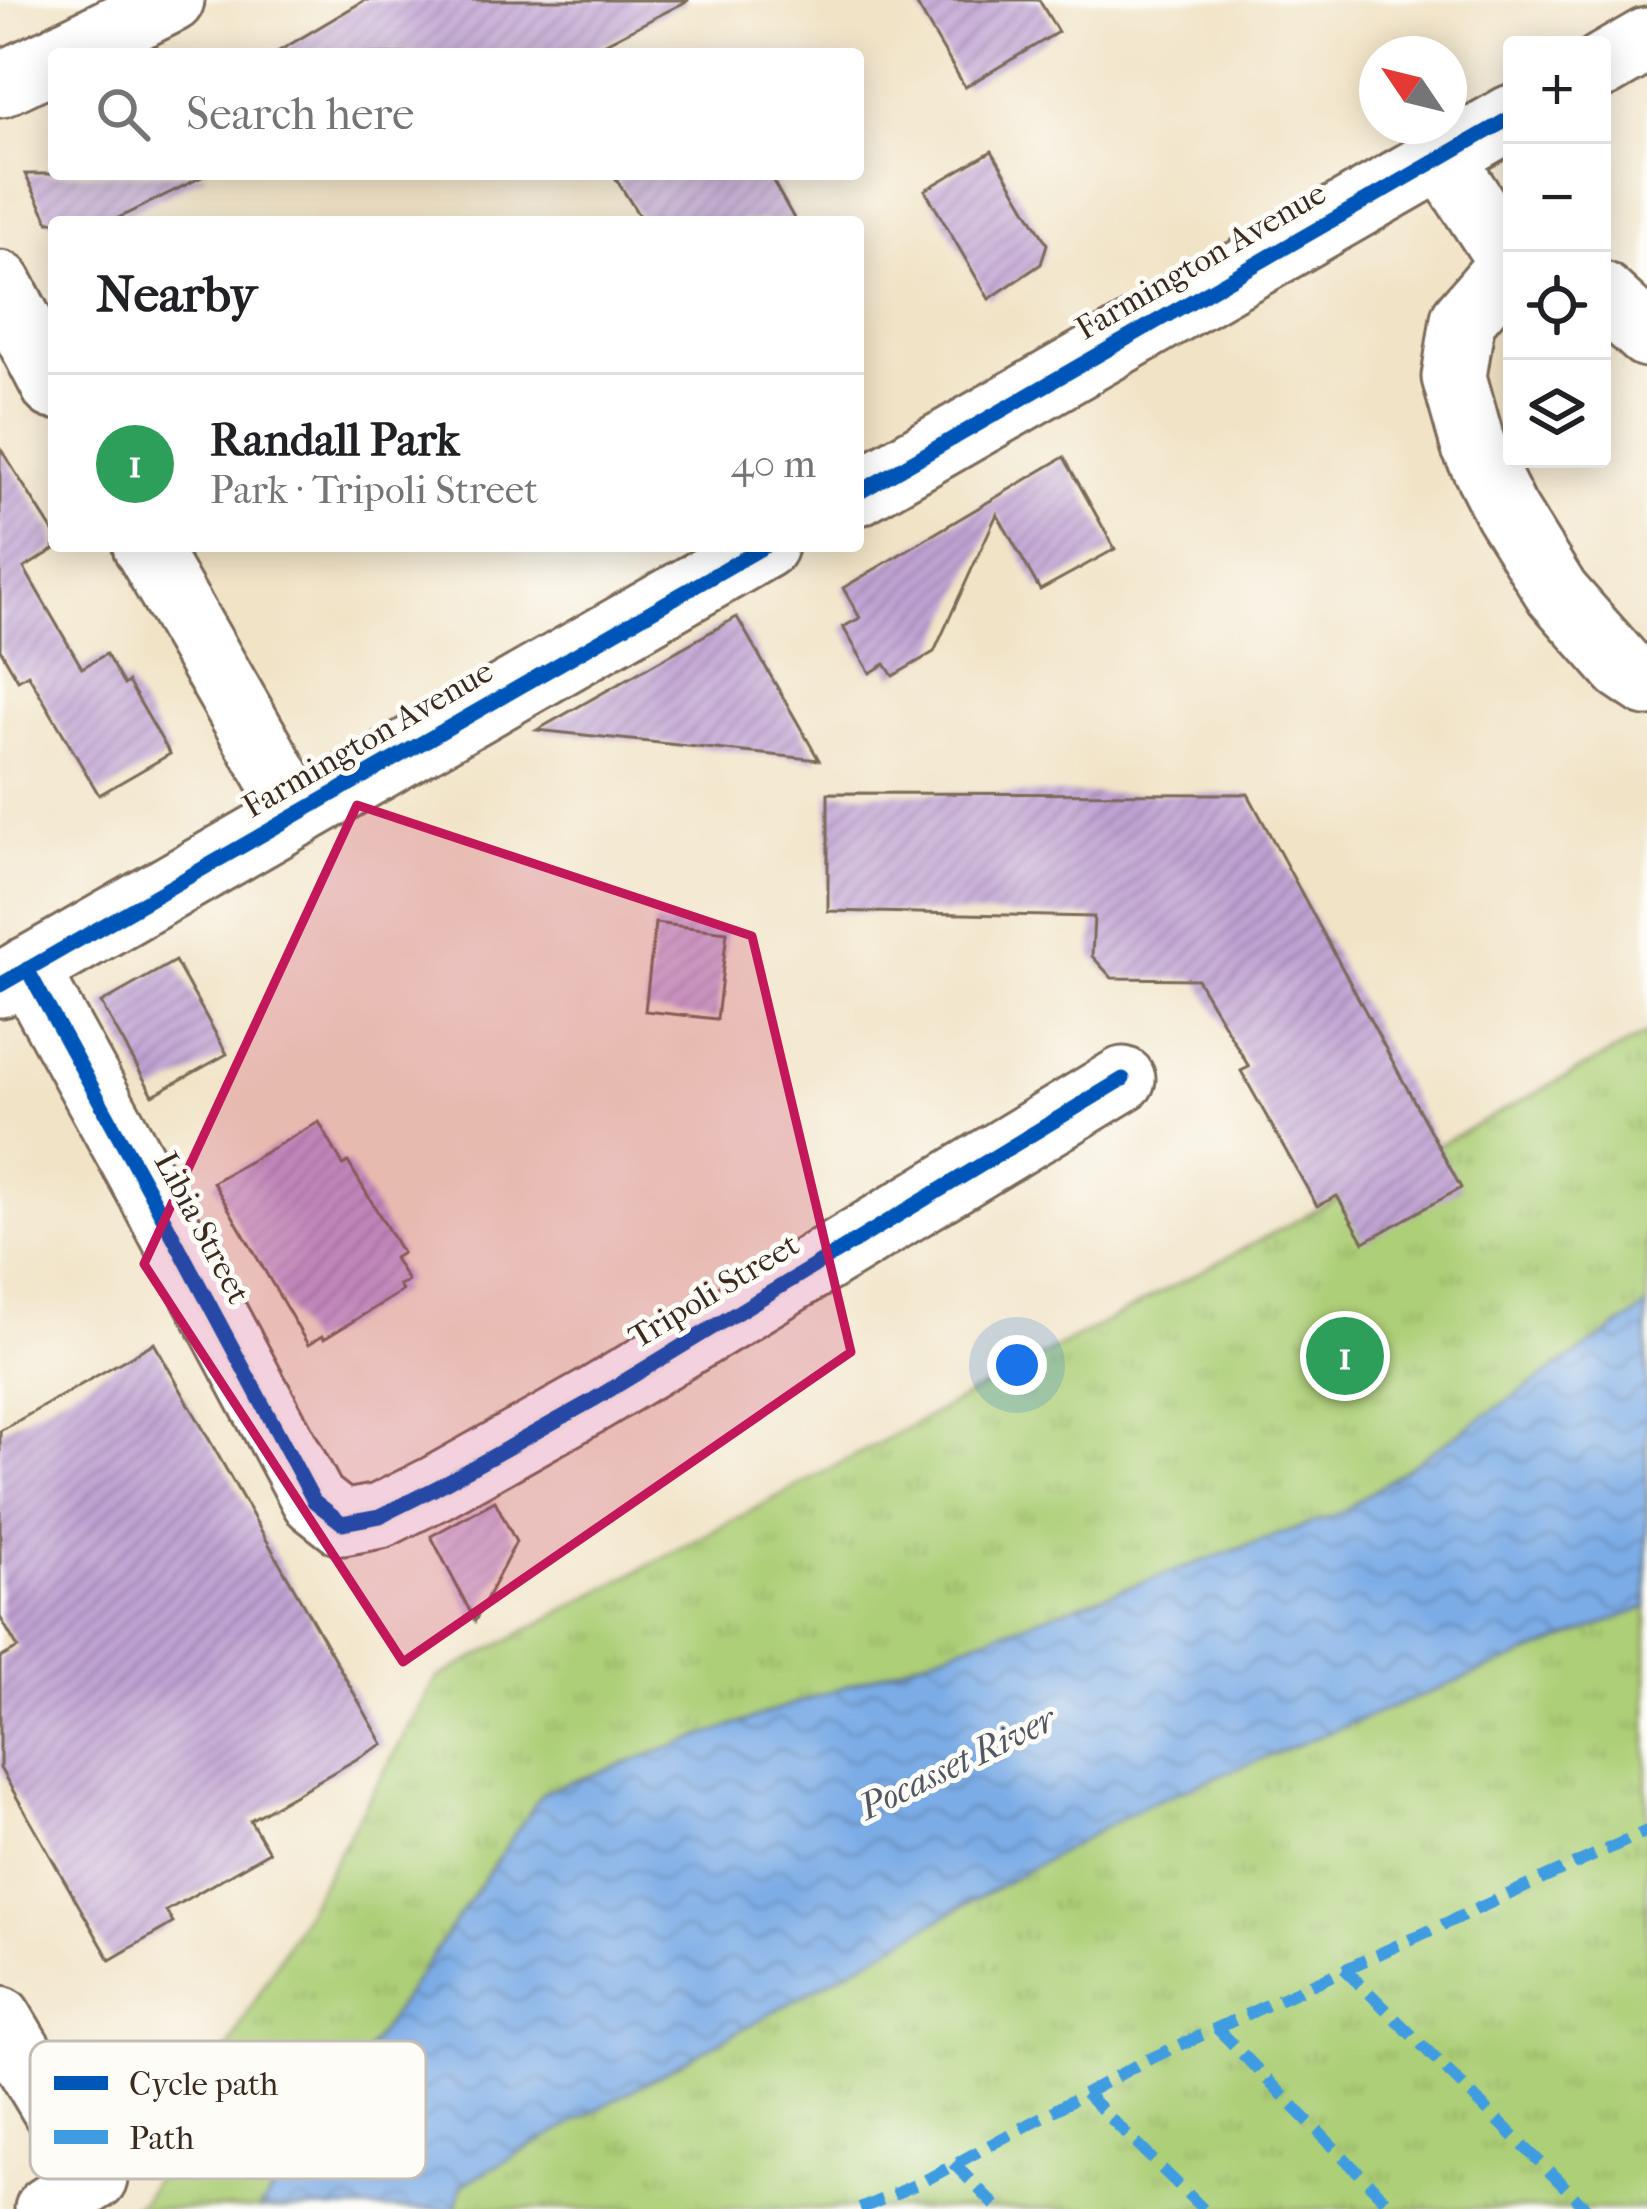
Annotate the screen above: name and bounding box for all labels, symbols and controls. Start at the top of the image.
north arrow [1359,36,1467,144]
map controls [1503,36,1611,468]
button: + [1503,36,1611,144]
search box [48,48,864,180]
icon: search [90,81,156,147]
text: Search here [186,88,414,141]
button: − [1503,144,1611,252]
street label: Farmington Avenue [1069,174,1333,348]
button: locate [1503,252,1611,360]
text: Nearby [96,264,257,324]
button: layers [1503,360,1611,468]
text: Randall Park [210,414,459,467]
text: 1 [128,441,142,487]
text: 40 m [731,441,816,487]
text: Park · Tripoli Street [210,467,538,513]
street label: Farmington Avenue [236,652,500,826]
street label: Libia Street [146,1146,258,1310]
street label: Tripoli Street [622,1225,806,1357]
pin: 1 [1306,1311,1384,1401]
your location [987,1335,1047,1395]
water label: Pocasset River [851,1696,1064,1829]
legend [30,2041,426,2179]
text: Cycle path [129,2065,279,2104]
text: Path [129,2119,195,2158]

